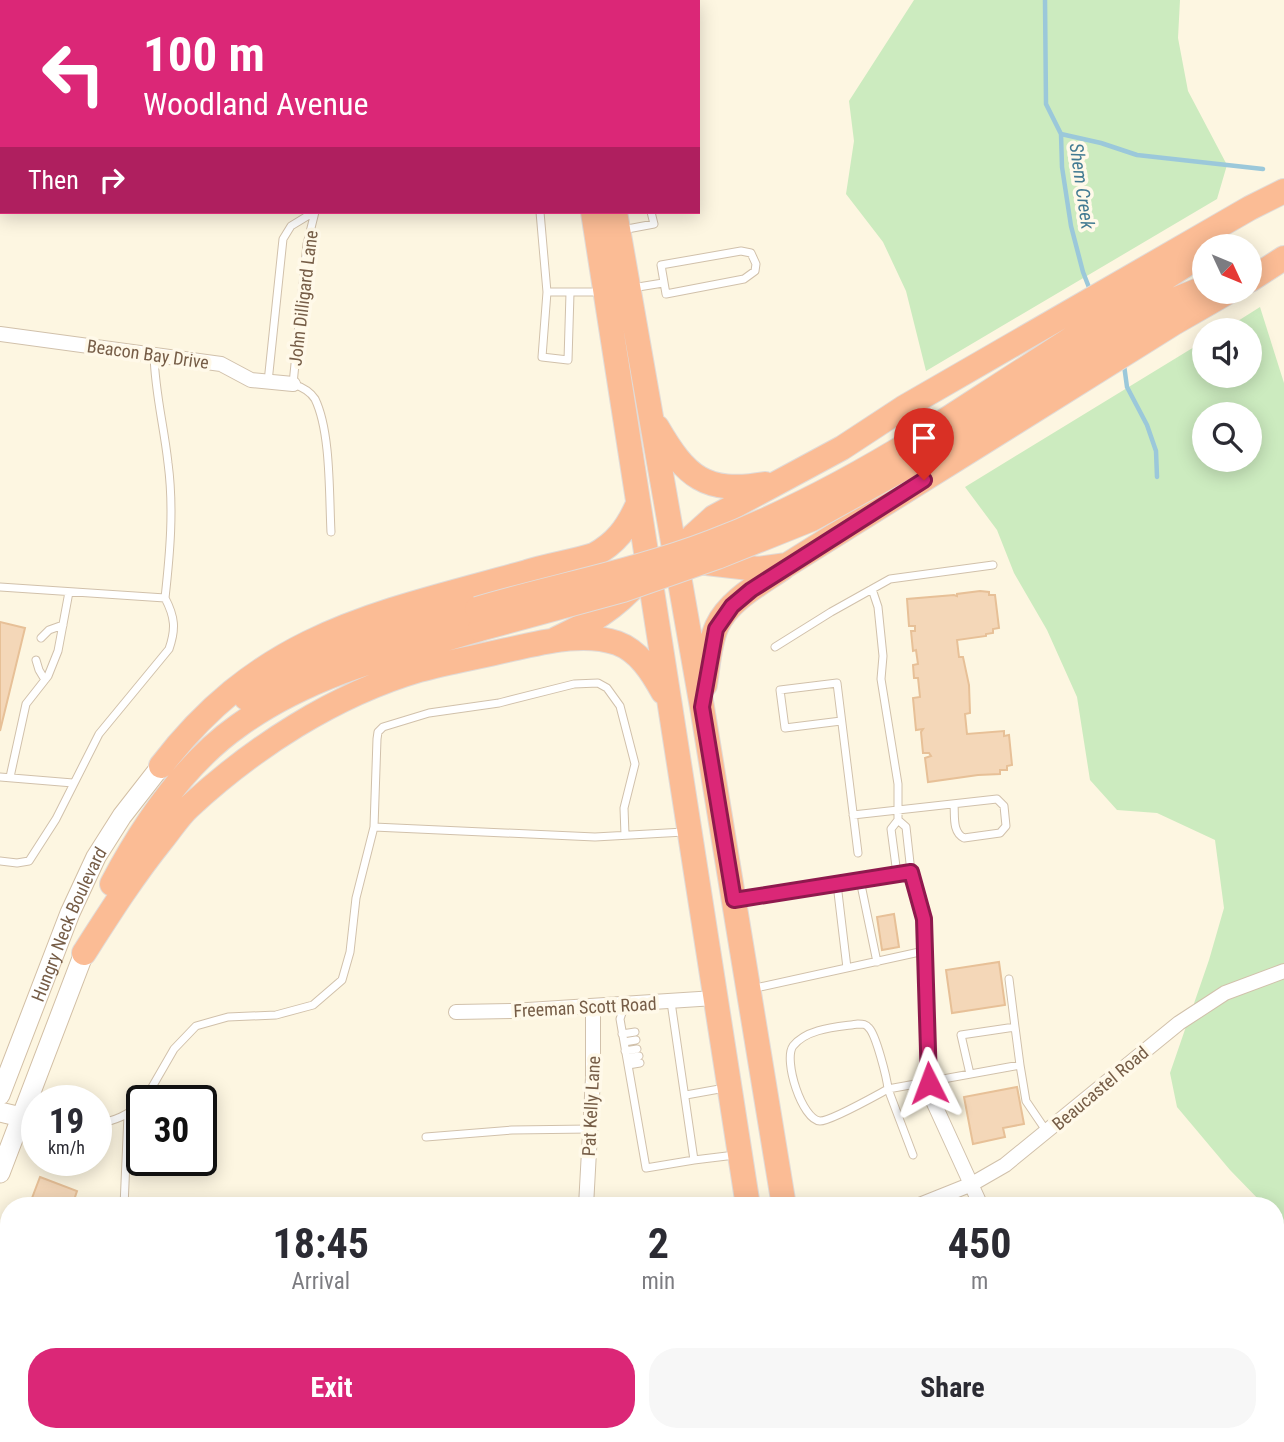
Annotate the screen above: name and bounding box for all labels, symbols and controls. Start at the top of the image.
text: 100 m [143,26,265,83]
icon: left [28,28,119,119]
text: Woodland Avenue [143,85,368,123]
water label: Shem Creek [1065,141,1100,231]
icon: right [93,161,131,199]
text: Then [28,165,79,195]
street label: John Dilligard Lane [284,229,322,367]
north arrow [1192,234,1262,304]
map controls [1192,234,1262,472]
button: sound [1192,318,1262,388]
street label: Beacon Bay Drive [86,335,210,373]
button: search [1192,402,1262,472]
pin [894,408,954,480]
icon: arrive [905,419,943,457]
street label: Hungry Neck Boulevard [27,843,110,1004]
street label: Freeman Scott Road [513,993,657,1021]
street label: Beaucastel Road [1048,1042,1152,1134]
position arrow [892,1046,966,1120]
street label: Pat Kelly Lane [578,1055,604,1157]
speed limit sign: 30 [126,1085,217,1176]
text: 19 [49,1101,84,1142]
text: km/h [48,1137,85,1158]
text: 18:45 [273,1219,369,1268]
text: 2 [648,1219,669,1268]
text: 450 [948,1219,1011,1268]
text: Arrival [291,1268,350,1295]
text: min [641,1268,675,1295]
text: m [971,1268,988,1295]
button: Exit [28,1348,635,1428]
button: Share [649,1348,1256,1428]

